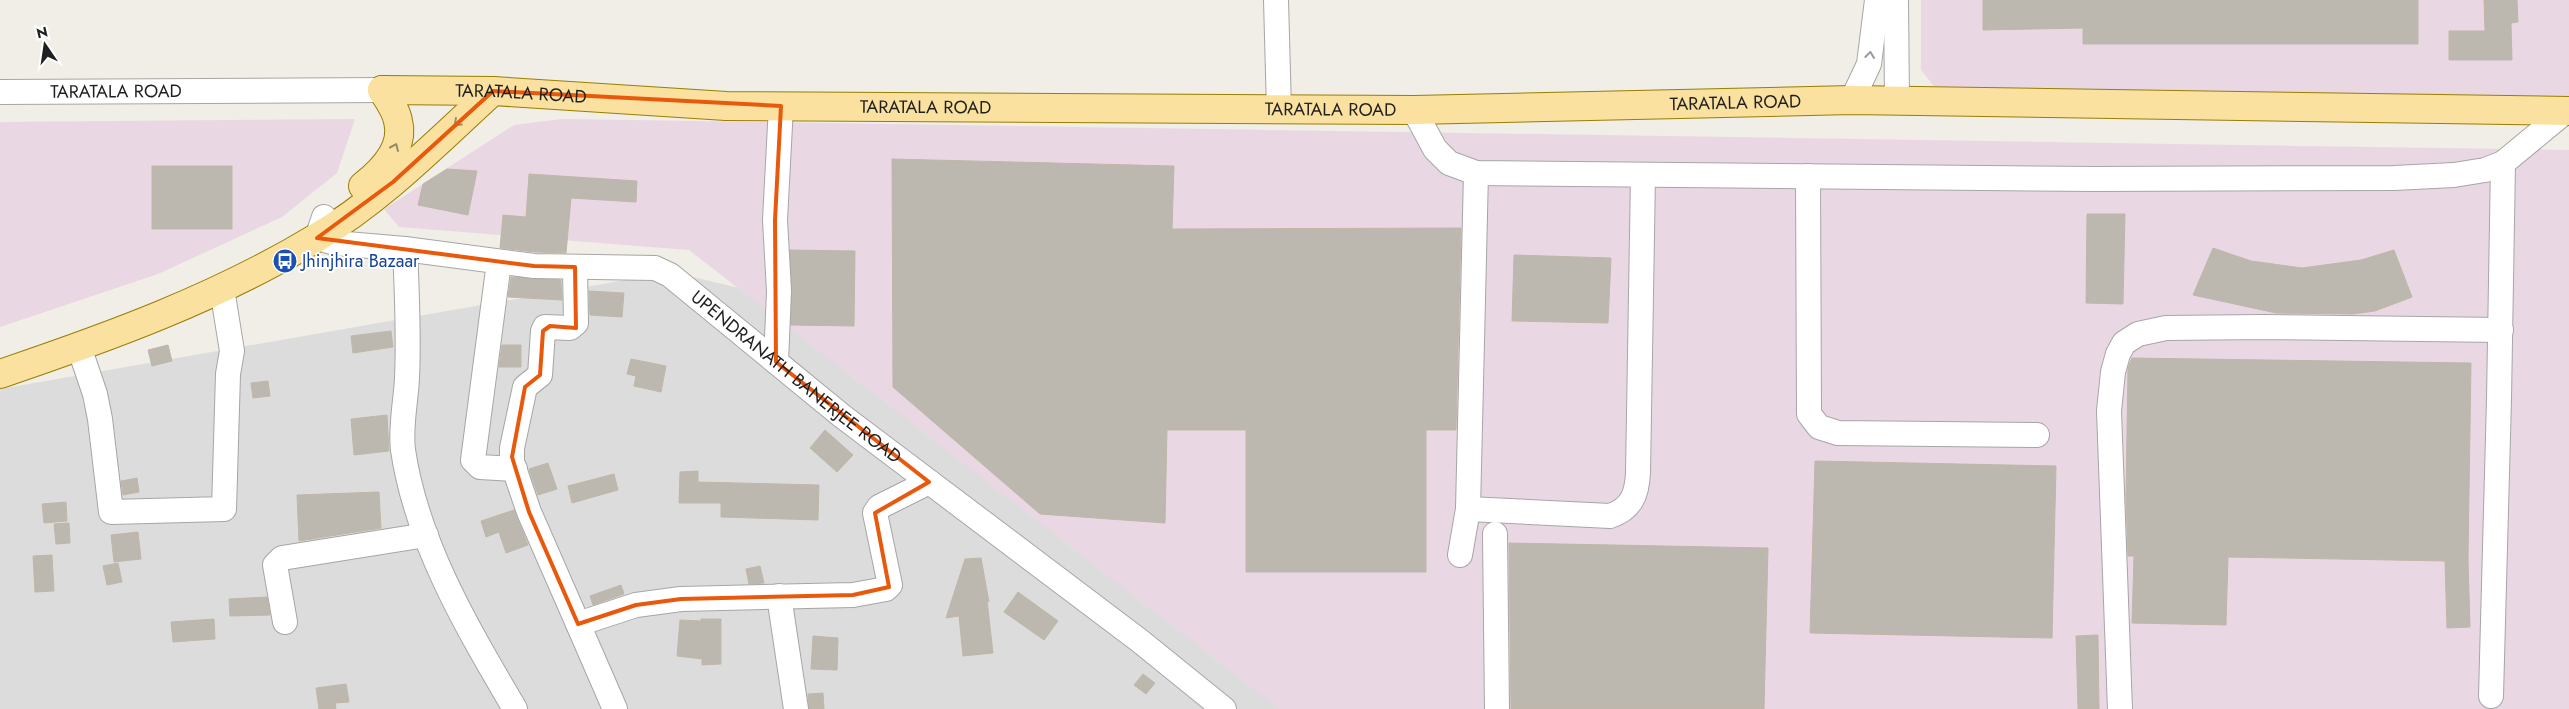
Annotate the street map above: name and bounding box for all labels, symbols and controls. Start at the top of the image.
north arrow [20,20,70,70]
text: N [34,21,50,43]
one-way arrow [1864,51,1875,59]
street label: TARATALA ROAD [50,78,182,105]
street label: TARATALA ROAD [455,78,587,110]
street label: TARATALA ROAD [1669,88,1801,117]
street label: TARATALA ROAD [860,94,991,121]
street label: TARATALA ROAD [1265,96,1396,123]
one-way arrow [454,118,463,126]
one-way arrow [388,143,399,152]
bus stop icon: Jhinjhira Bazaar [272,248,298,274]
place label: Jhinjhira Bazaar [300,248,420,274]
street label: UPENDRANATH BANERJEE ROAD [685,284,907,470]

